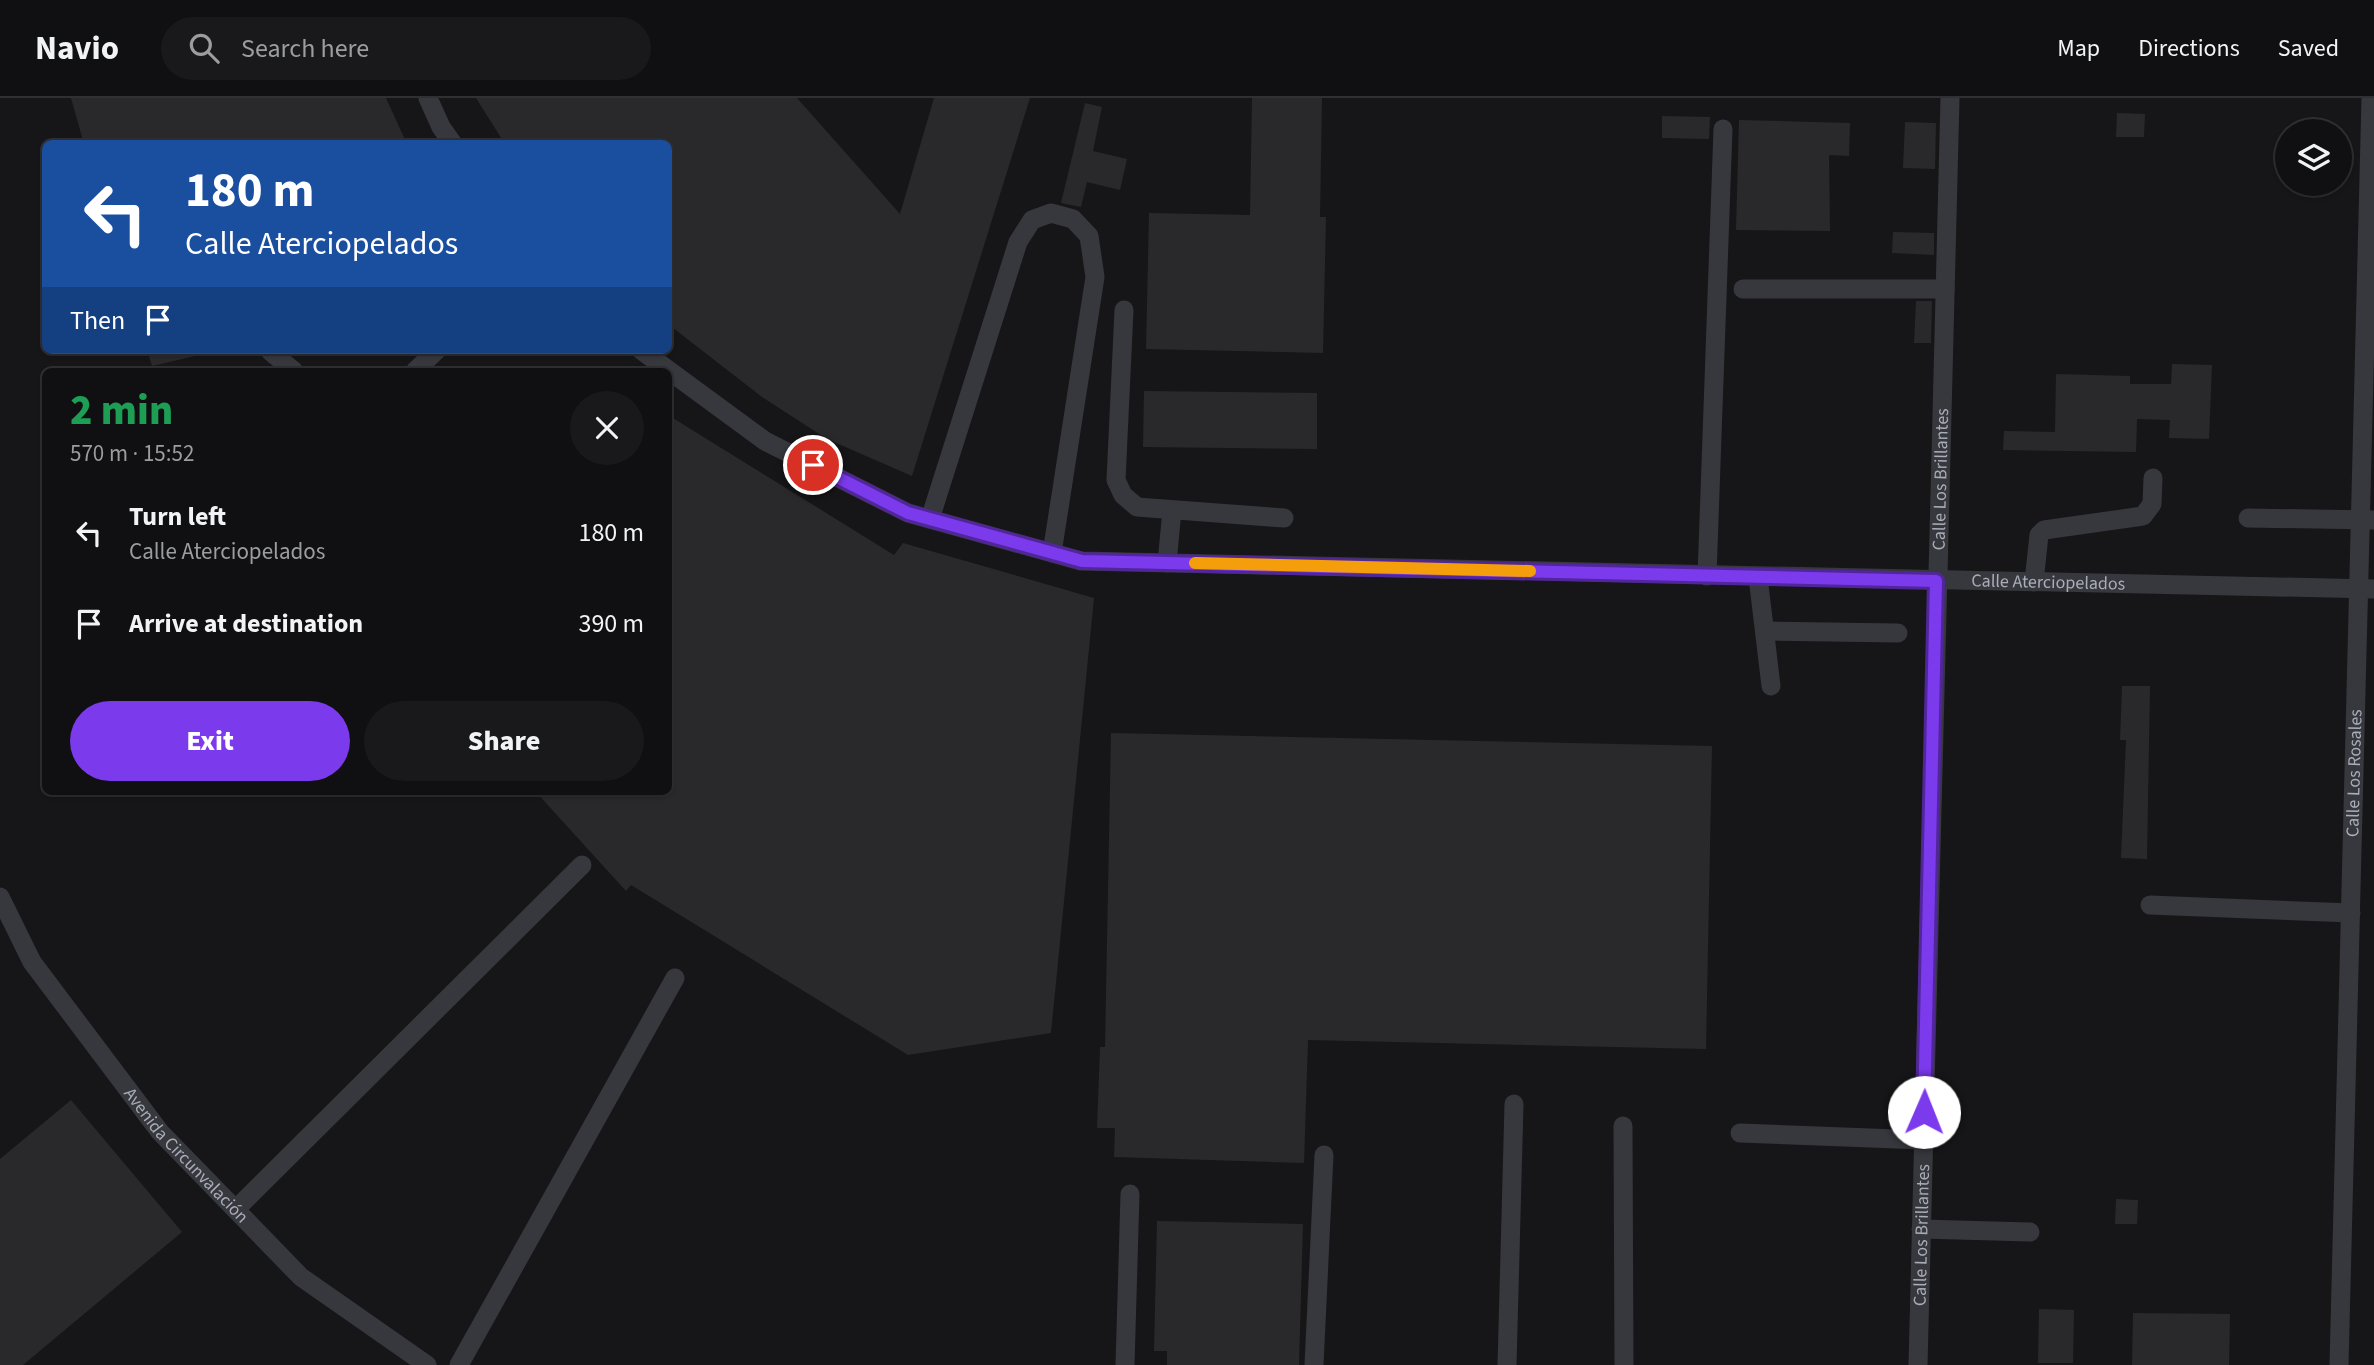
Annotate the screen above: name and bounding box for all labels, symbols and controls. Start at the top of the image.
search box [161,17,651,80]
text: Navio [35,25,119,72]
icon: search [185,29,223,67]
text: Search here [241,30,369,67]
text: Map [2057,31,2100,66]
text: Directions [2138,31,2240,66]
text: Saved [2278,31,2339,66]
map controls [2275,119,2352,196]
button: layers [2275,119,2352,196]
text: 180 m [185,156,314,226]
icon: left [70,168,161,259]
text: Calle Aterciopelados [185,221,458,267]
icon: arrive [139,301,177,339]
text: Then [70,302,125,339]
text: 2 min [70,381,173,441]
button: close [570,391,644,465]
street label: Calle Los Brillantes [1926,408,1955,551]
pin [783,435,843,495]
text: 570 m · 15:52 [70,437,194,470]
icon: arrive [794,446,832,484]
text: Turn left [129,498,226,535]
icon: left [70,514,108,552]
text: 180 m [578,514,644,551]
text: Calle Aterciopelados [129,535,325,568]
street label: Calle Aterciopelados [1971,568,2125,596]
icon: arrive [70,605,108,643]
text: Arrive at destination [129,605,363,642]
text: 390 m [578,605,644,642]
button: Exit [70,701,350,781]
button: Share [364,701,644,781]
street label: Calle Los Rosales [2340,709,2368,837]
position arrow [1887,1075,1961,1149]
street label: Avenida Circunvalación [118,1082,254,1229]
street label: Calle Los Brillantes [1907,1164,1936,1306]

